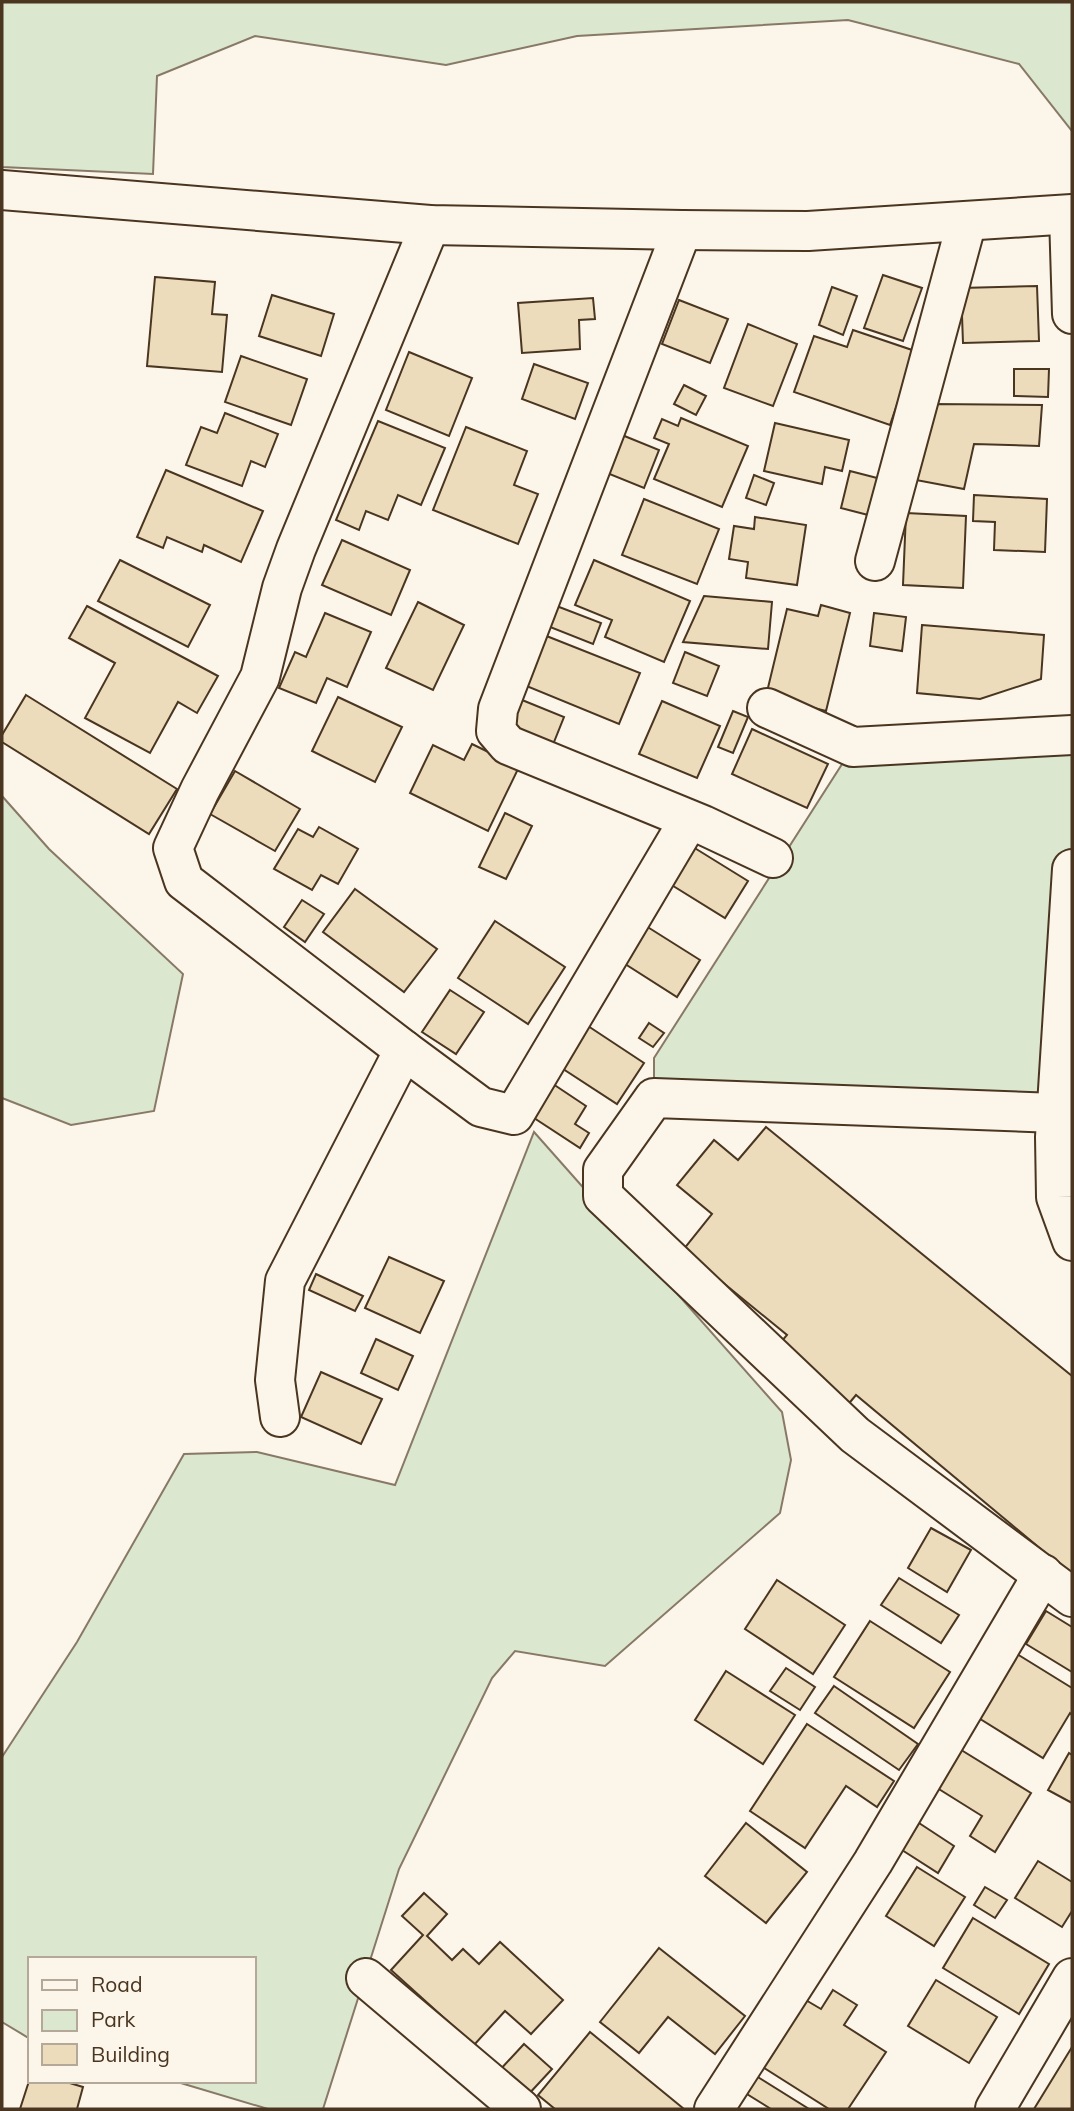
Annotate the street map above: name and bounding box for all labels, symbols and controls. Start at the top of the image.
legend [28,1957,256,2083]
text: Road [91,1971,142,1997]
text: Park [91,2006,135,2032]
text: Building [91,2041,170,2067]

